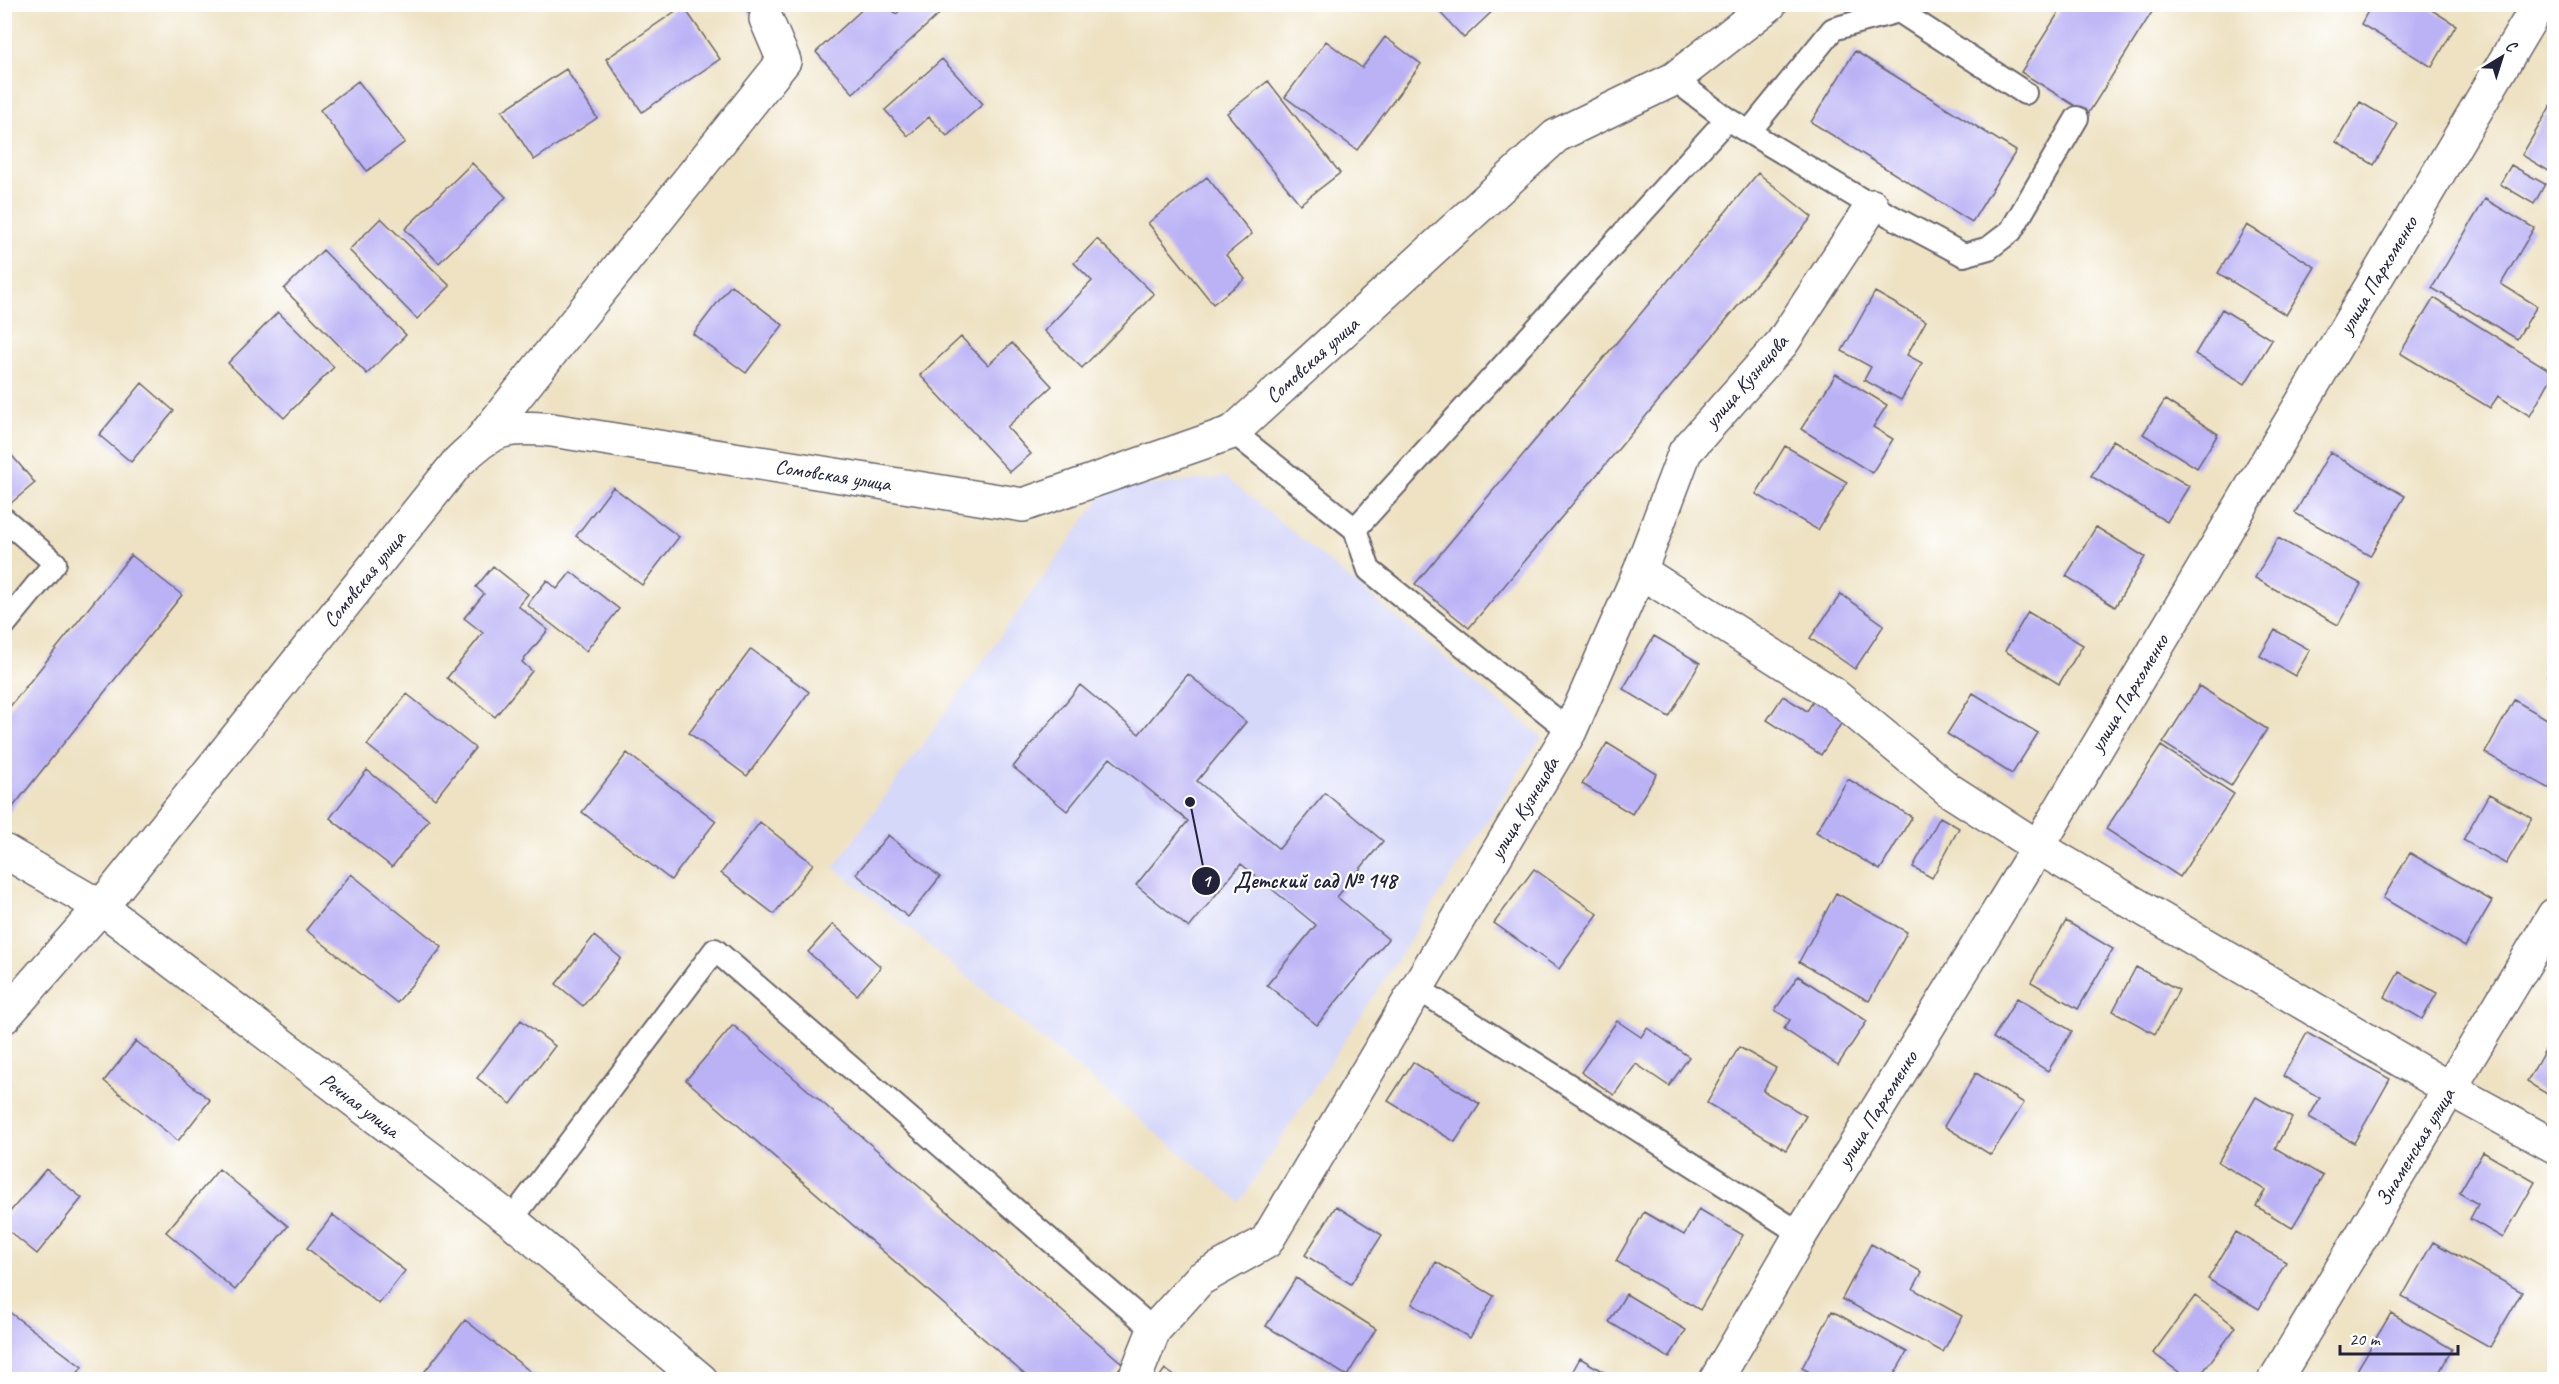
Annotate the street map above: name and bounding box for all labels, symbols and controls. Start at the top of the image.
north arrow [2472,27,2532,87]
text: С [2501,36,2522,58]
street label: улица Пархоменко [2332,210,2424,340]
street label: Сомовская улица [1260,310,1365,409]
street label: улица Кузнецова [1697,328,1795,434]
street label: Сомовская улица [773,453,895,497]
street label: Сомовская улица [317,524,412,633]
street label: улица Пархоменко [2083,628,2175,758]
street label: улица Кузнецова [1482,751,1566,866]
callout: Детский сад № 148 [1191,861,1408,901]
text: Детский сад № 148 [1234,867,1400,895]
text: 1 [1202,870,1212,892]
street label: улица Пархоменко [1830,1044,1924,1174]
street label: Речная улица [315,1067,407,1145]
street label: Знаменская улица [2370,1082,2461,1211]
scale bar [2340,1318,2458,1356]
text: 20 m [2349,1328,2382,1350]

